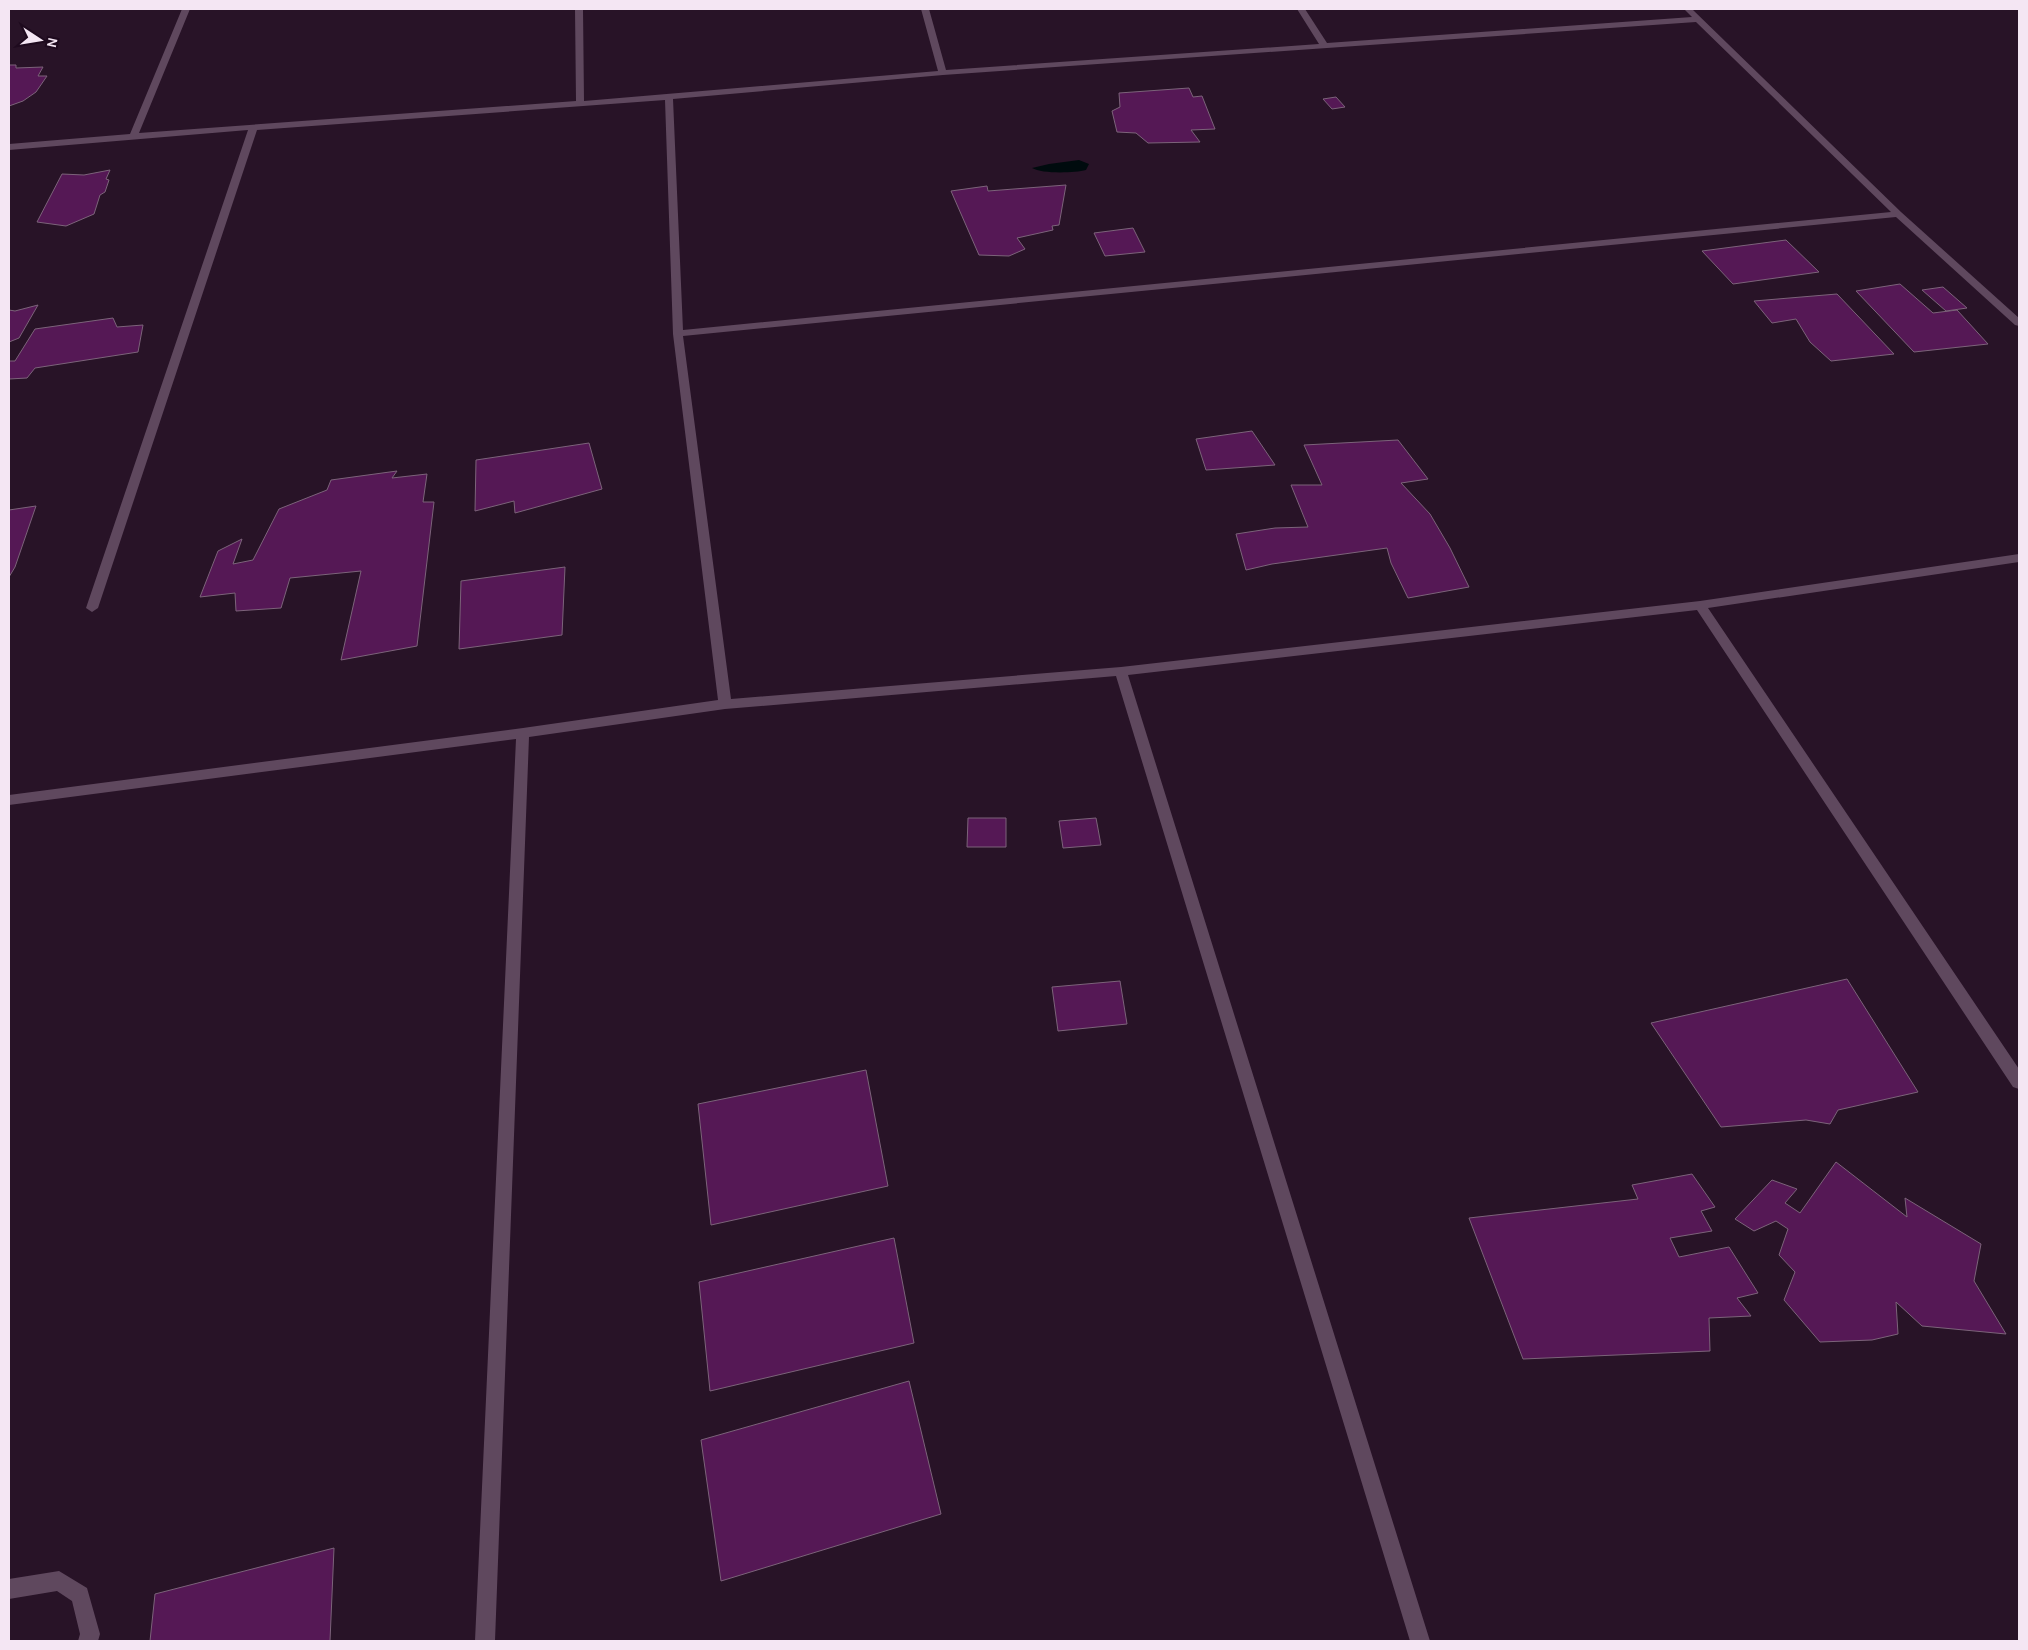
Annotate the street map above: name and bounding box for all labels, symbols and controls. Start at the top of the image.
north arrow [15,15,65,65]
text: N [43,36,62,49]

